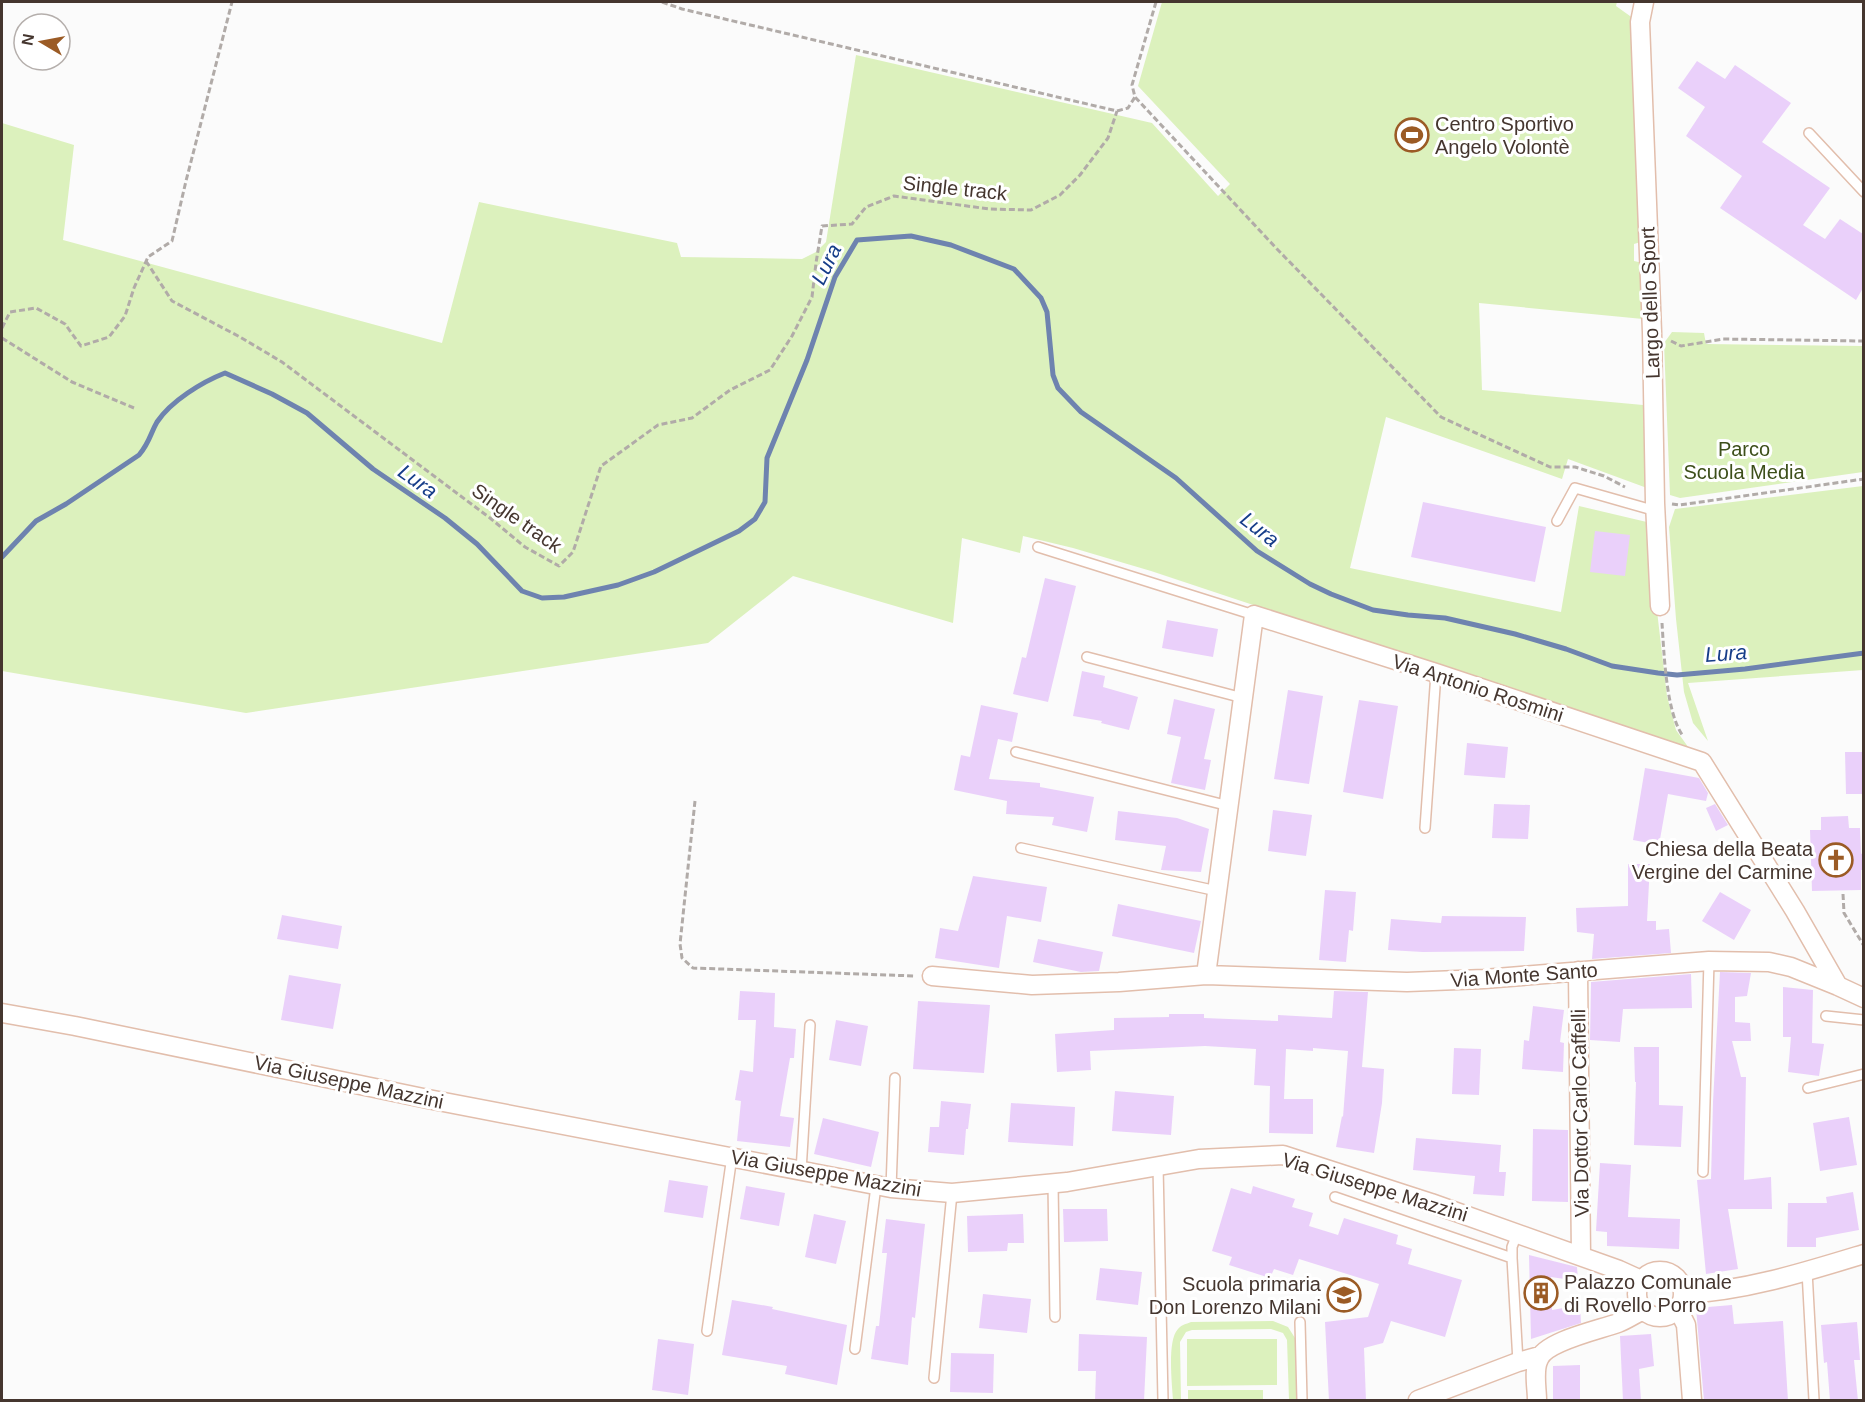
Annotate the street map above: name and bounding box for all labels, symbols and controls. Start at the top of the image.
north arrow [12,12,72,72]
text: N [18,32,37,47]
place label: Centro Sportivo Angelo Volontè [1435,113,1574,158]
sports icon: Centro Sportivo Angelo Volontè [1394,117,1430,153]
street label: Single track [902,172,1009,205]
street label: Largo dello Sport [1636,226,1664,380]
water label: Lura [806,240,846,288]
park label: Parco Scuola Media [1683,438,1805,483]
water label: Lura [394,459,442,503]
street label: Single track [468,479,567,558]
water label: Lura [1236,507,1284,551]
water label: Lura [1704,640,1748,666]
street label: Via Antonio Rosmini [1390,650,1566,726]
place label: Chiesa della Beata Vergine del Carmine [1632,838,1814,883]
church icon: Chiesa della Beata Vergine del Carmine [1818,842,1854,878]
street label: Via Monte Santo [1450,959,1598,991]
street label: Via Dottor Carlo Caffelli [1567,1009,1593,1217]
street label: Via Giuseppe Mazzini [252,1051,446,1113]
street label: Via Giuseppe Mazzini [729,1145,923,1201]
street label: Via Giuseppe Mazzini [1279,1148,1471,1226]
place label: Palazzo Comunale di Rovello Porro [1564,1271,1732,1316]
place label: Scuola primaria Don Lorenzo Milani [1149,1273,1322,1318]
building icon: Palazzo Comunale di Rovello Porro [1523,1275,1559,1311]
school or university icon: Scuola primaria Don Lorenzo Milani [1326,1277,1362,1313]

